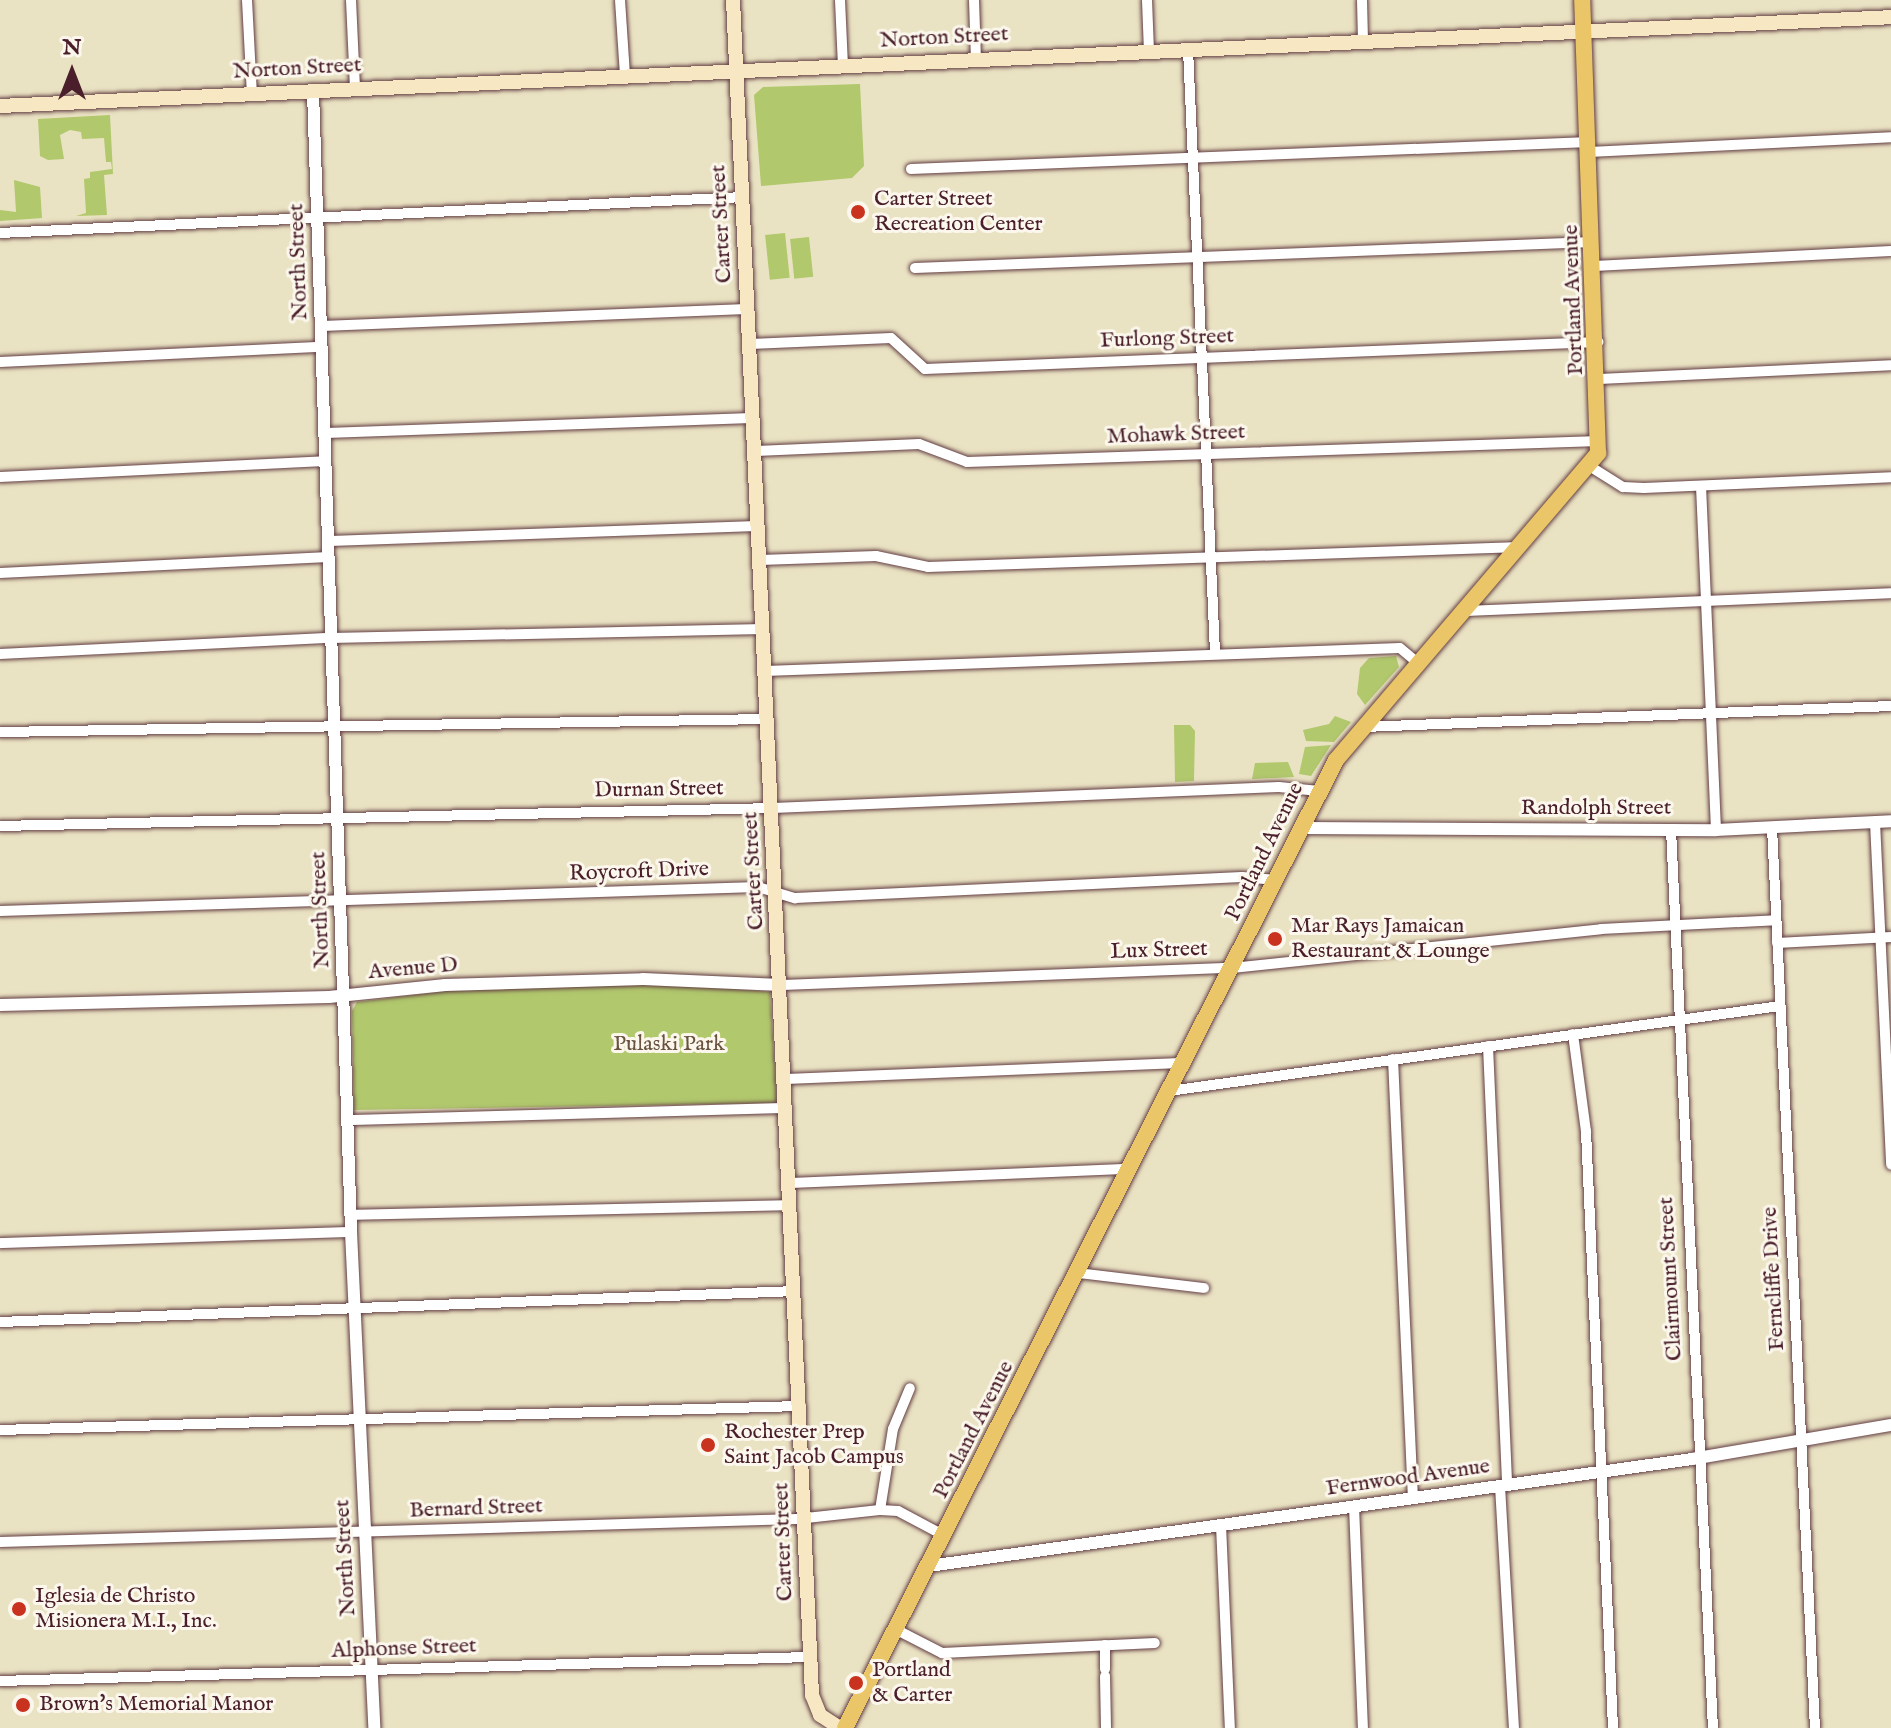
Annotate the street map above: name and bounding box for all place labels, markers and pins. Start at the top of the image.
place label: Carter Street Recreation Center [874,186,1043,238]
marker: Carter Street Recreation Center [849,203,867,221]
place label: Mar Rays Jamaican Restaurant & Lounge [1291,913,1490,964]
marker: Mar Rays Jamaican Restaurant & Lounge [1266,930,1284,948]
place label: Rochester Prep Saint Jacob Campus [724,1419,904,1470]
marker: Rochester Prep Saint Jacob Campus [699,1436,717,1454]
place label: Iglesia de Christo Misionera M.I., Inc. [35,1583,217,1634]
marker: Iglesia de Christo Misionera M.I., Inc. [10,1600,28,1618]
place label: Portland & Carter [872,1657,952,1708]
marker: Portland & Carter [847,1674,865,1692]
place label: Brown's Memorial Manor [39,1692,273,1718]
marker: Brown's Memorial Manor [14,1696,32,1714]

